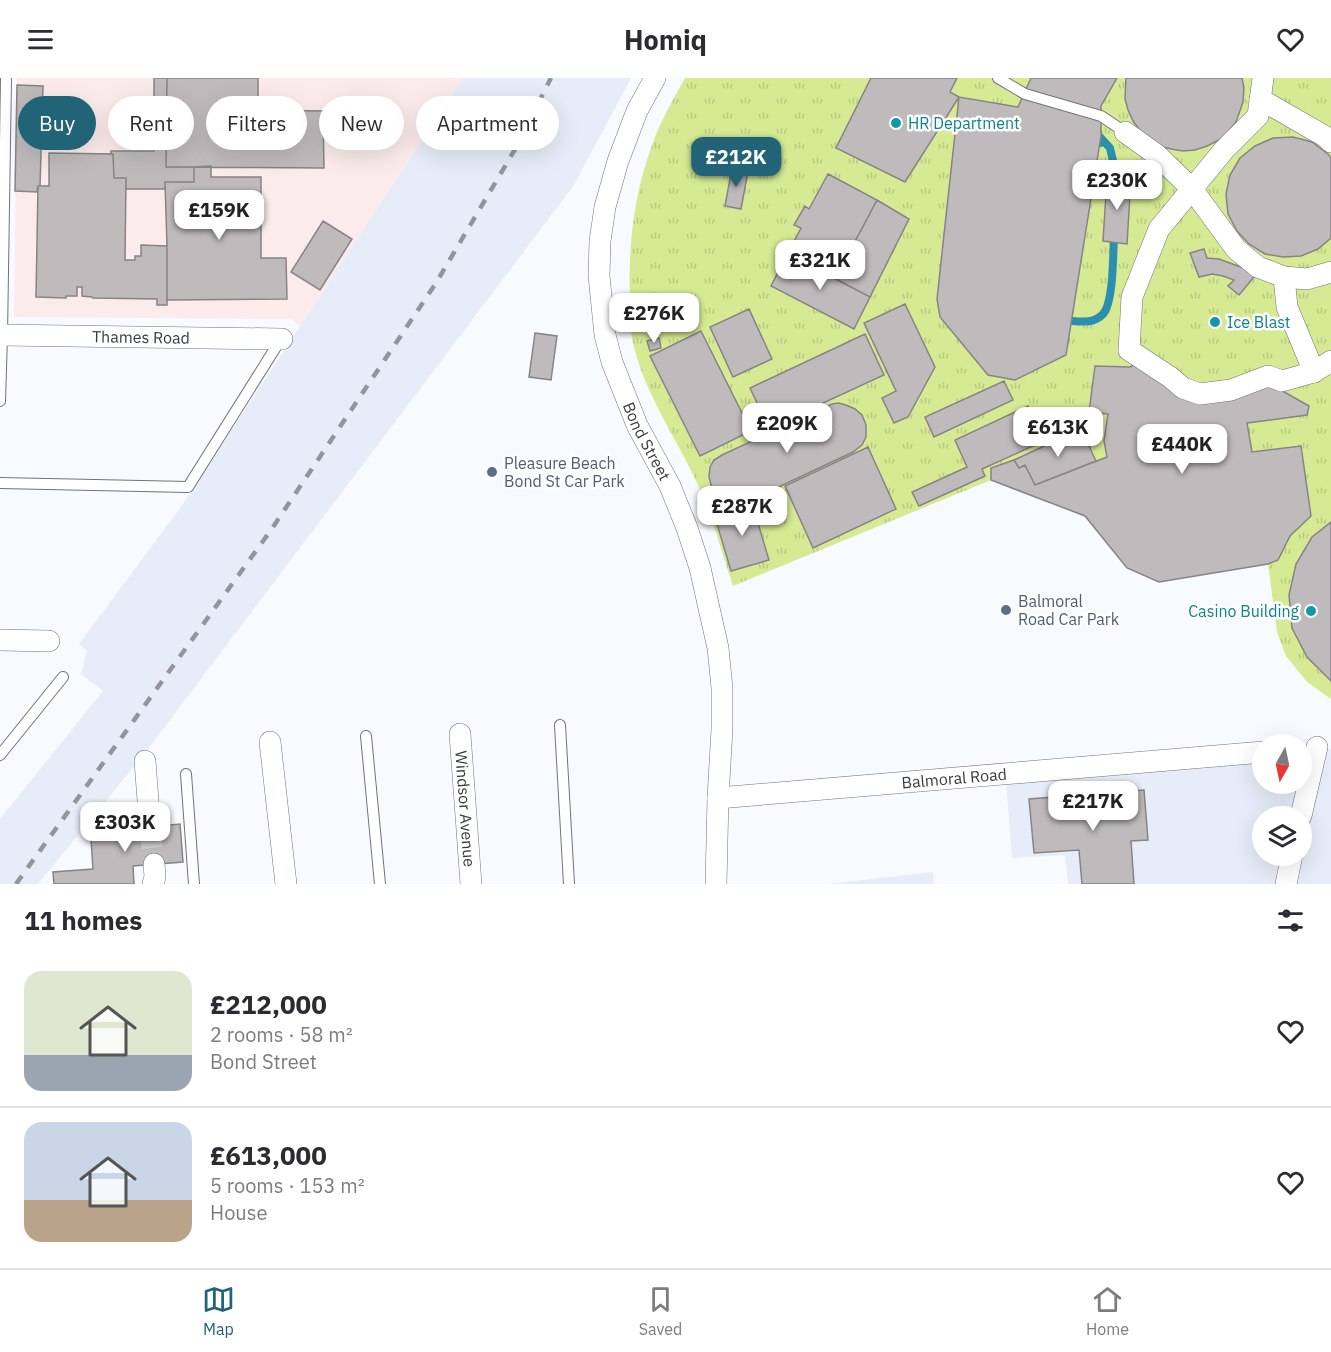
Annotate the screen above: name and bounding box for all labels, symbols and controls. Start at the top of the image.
text: Homiq [624,22,707,57]
icon: menu [24,23,57,56]
icon: heart [1274,23,1307,56]
chip: Buy [18,96,96,150]
chip: Rent [108,96,194,150]
chip: Filters [206,96,307,150]
chip: New [319,96,404,150]
chip: Apartment [416,96,559,150]
place label: HR Department [908,113,1020,133]
marker: HR Department [889,116,903,130]
pin: £212K [694,137,778,188]
text: £212K [705,143,767,170]
pin: £230K [1075,160,1159,211]
text: £230K [1086,166,1148,193]
pin: £159K [177,190,261,241]
text: £159K [188,196,250,223]
pin: £321K [778,240,862,291]
text: £321K [789,246,851,273]
pin: £276K [612,293,696,344]
text: £276K [623,299,685,326]
place label: Ice Blast [1227,312,1290,332]
marker: Ice Blast [1208,315,1222,329]
street label: Thames Road [92,326,190,348]
street label: Bond Street [619,399,675,484]
pin: £209K [745,403,829,454]
pin: £613K [1016,407,1100,458]
text: £209K [756,409,818,436]
text: £613K [1027,413,1089,440]
pin: £440K [1140,424,1224,475]
text: £440K [1151,430,1213,457]
place label: Pleasure Beach Bond St Car Park [504,453,625,491]
marker: Pleasure Beach Bond St Car Park [485,465,499,479]
pin: £287K [700,486,784,537]
text: £287K [711,492,773,519]
place label: Balmoral Road Car Park [1018,591,1120,629]
place label: Casino Building [1188,601,1300,621]
marker: Balmoral Road Car Park [999,603,1013,617]
marker: Casino Building [1304,604,1318,618]
north arrow [1252,734,1312,794]
map controls [1252,734,1312,866]
street label: Windsor Avenue [451,750,480,868]
street label: Balmoral Road [901,764,1008,792]
pin: £217K [1051,781,1135,832]
text: £217K [1062,787,1124,814]
pin: £303K [83,802,167,853]
button: layers [1252,806,1312,866]
text: £303K [94,808,156,835]
text: 11 homes [24,903,142,937]
icon: filters [1274,904,1307,937]
text: £212,000 [210,987,327,1021]
icon: home [72,995,144,1067]
icon: heart [1274,1015,1307,1048]
text: 2 rooms · 58 m² [210,1021,353,1048]
text: Bond Street [210,1048,317,1075]
text: £613,000 [210,1138,327,1172]
icon: home [72,1146,144,1218]
icon: heart [1274,1166,1307,1199]
text: 5 rooms · 153 m² [210,1172,365,1199]
text: House [210,1199,267,1226]
tab: Map [202,1283,235,1339]
tab: Saved [639,1283,682,1339]
tab: Home [1086,1283,1129,1339]

